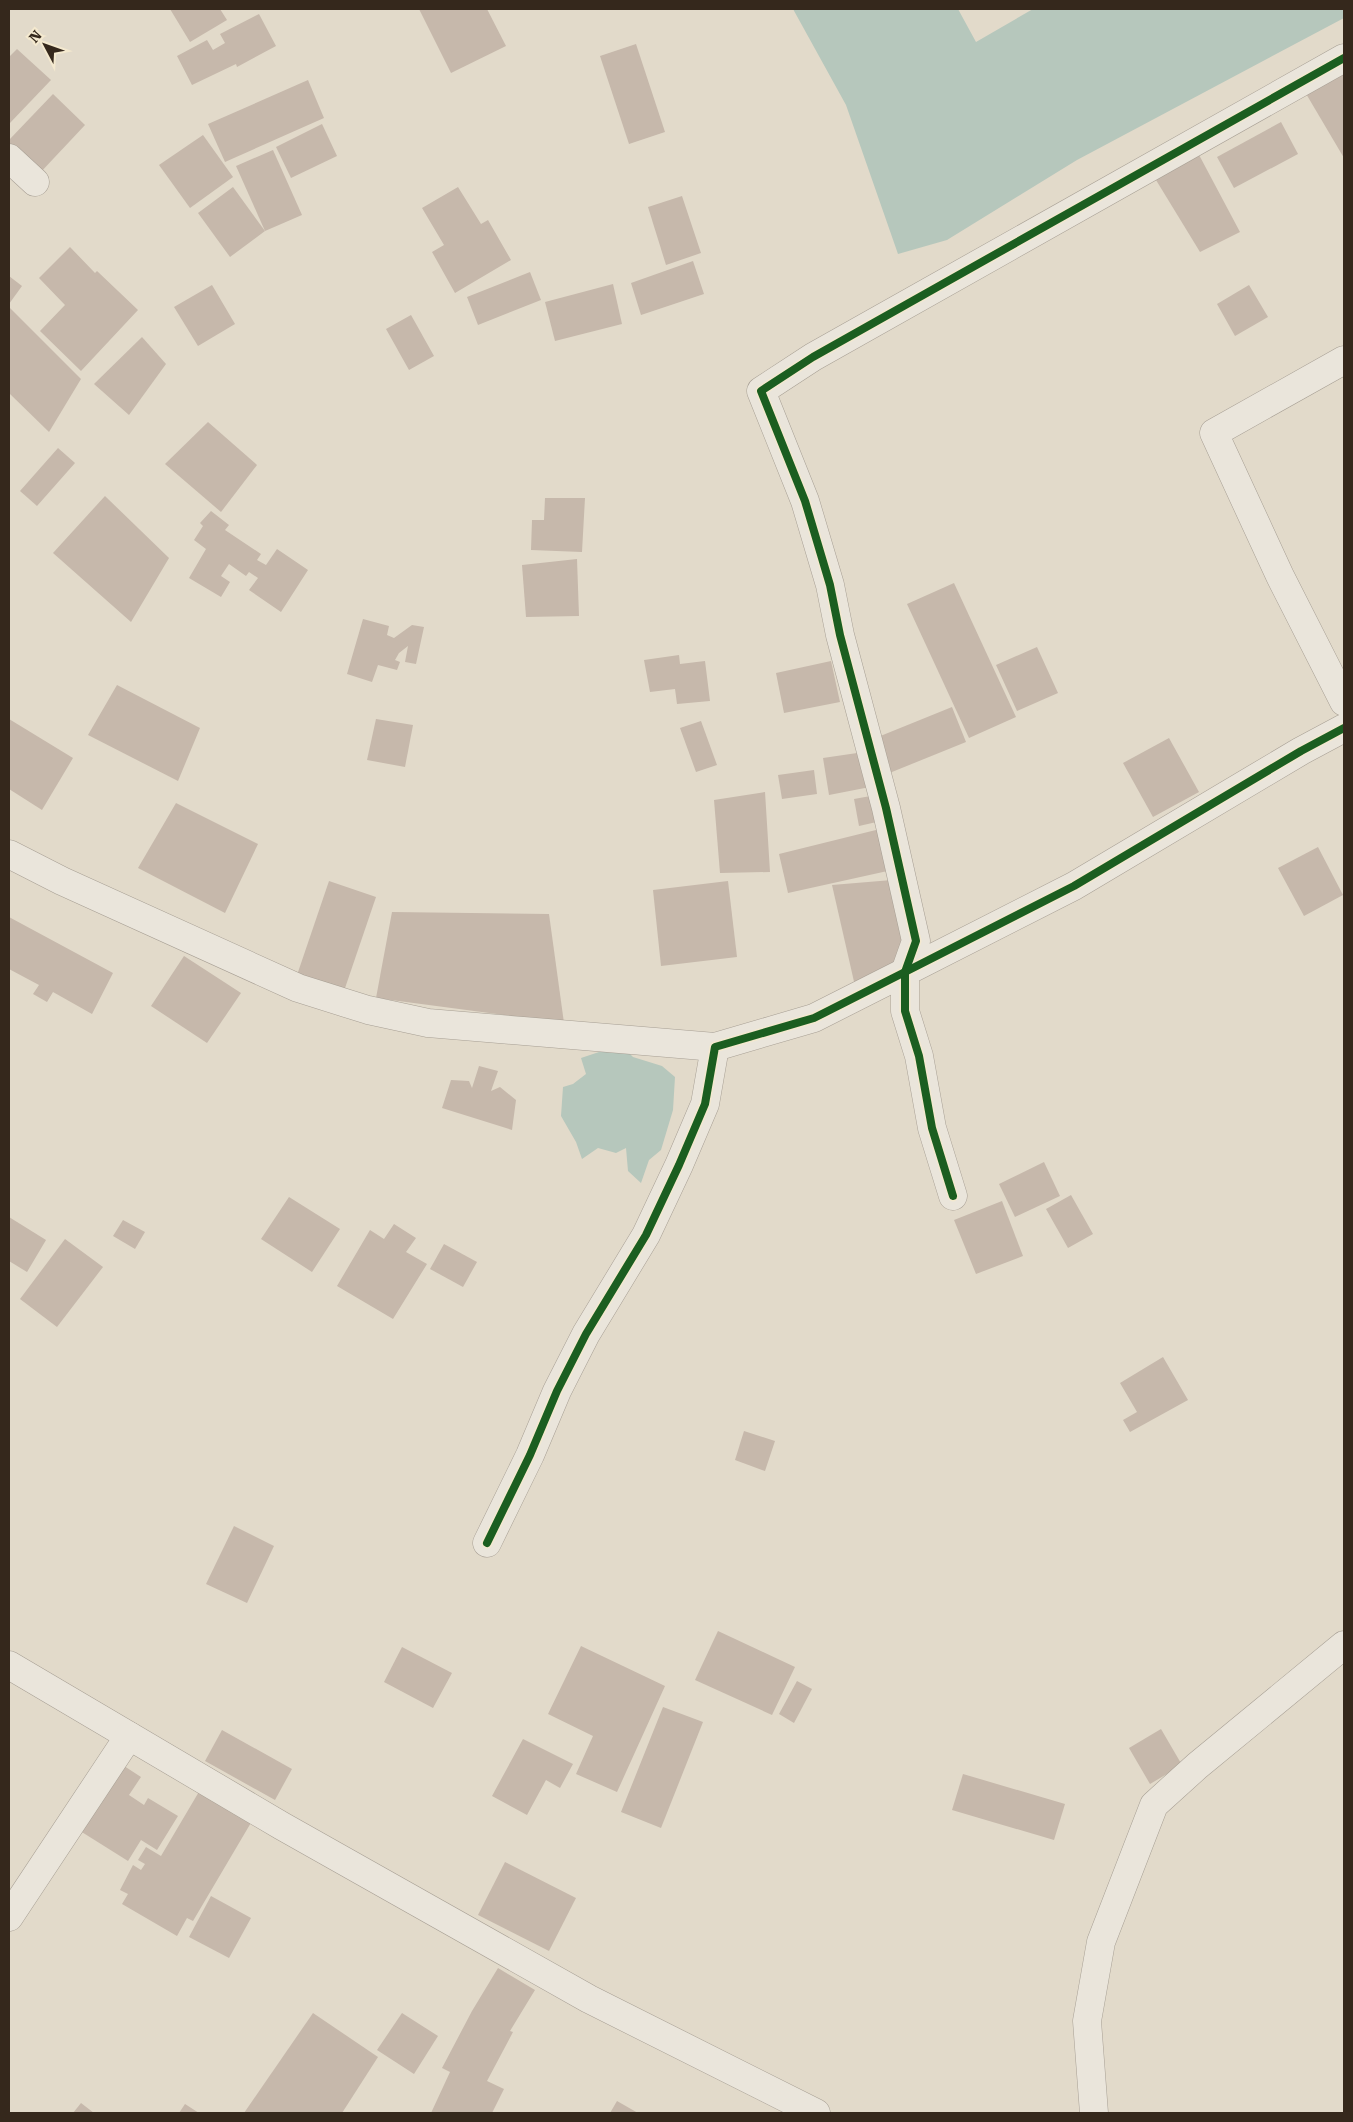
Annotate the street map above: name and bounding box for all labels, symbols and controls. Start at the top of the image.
north arrow [20,20,70,70]
text: N [26,27,45,46]

